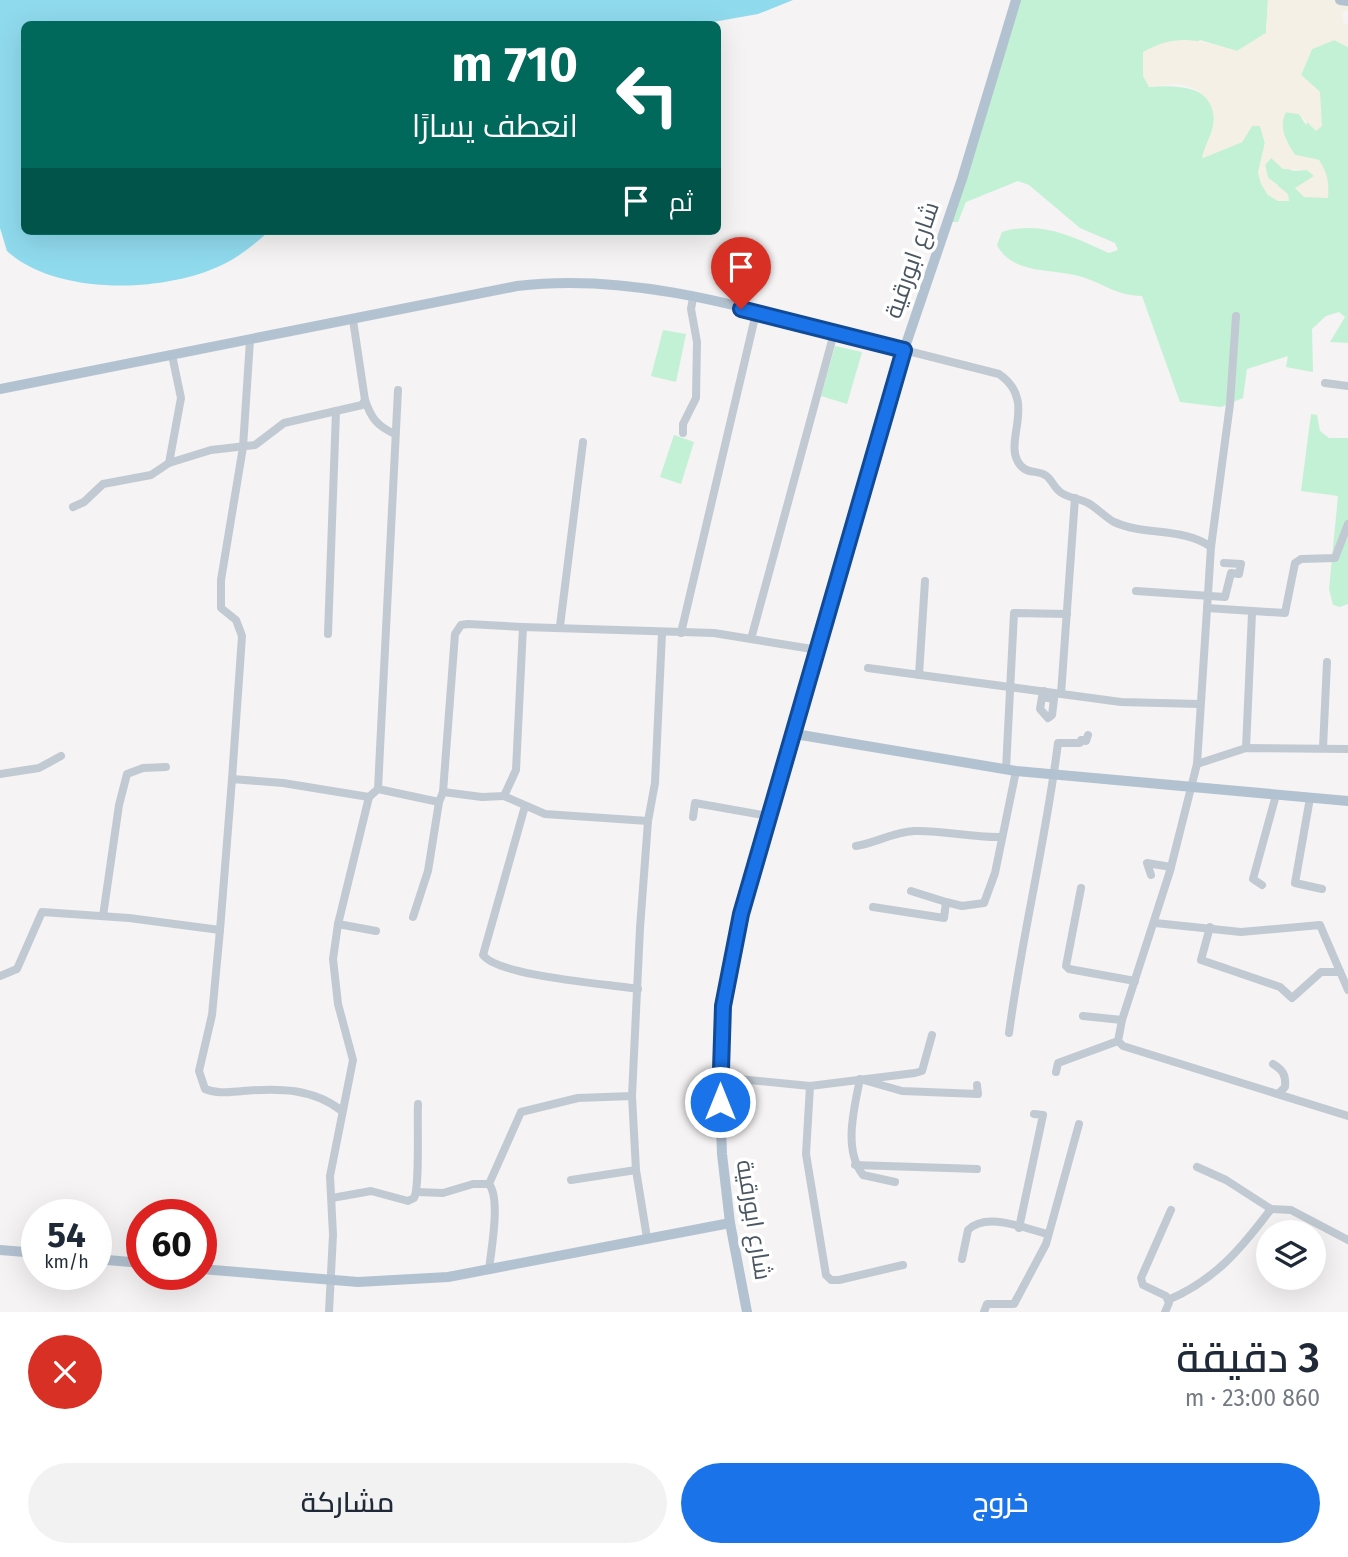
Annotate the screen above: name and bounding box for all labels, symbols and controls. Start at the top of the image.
text: 710 m [451,35,578,94]
icon: left [602,49,693,140]
text: انعطف يسارًا [412,107,578,145]
icon: arrive [617,182,655,220]
text: ثم [669,187,693,218]
street label: شارع ابورقية [879,198,947,323]
pin [711,237,771,309]
icon: arrive [722,248,760,286]
position arrow [683,1065,757,1139]
street label: شارع ابورقية [729,1158,777,1282]
speed limit sign: 60 [126,1199,217,1290]
text: 54 [47,1214,86,1256]
map controls [1256,1220,1326,1290]
button: layers [1256,1220,1326,1290]
text: km/h [44,1251,89,1273]
text: 3 دقيقة [1176,1333,1320,1383]
button: close [28,1335,102,1409]
text: 860 m · 23:00 [1185,1384,1320,1412]
button: مشاركة [28,1463,667,1543]
button: خروج [681,1463,1320,1543]

